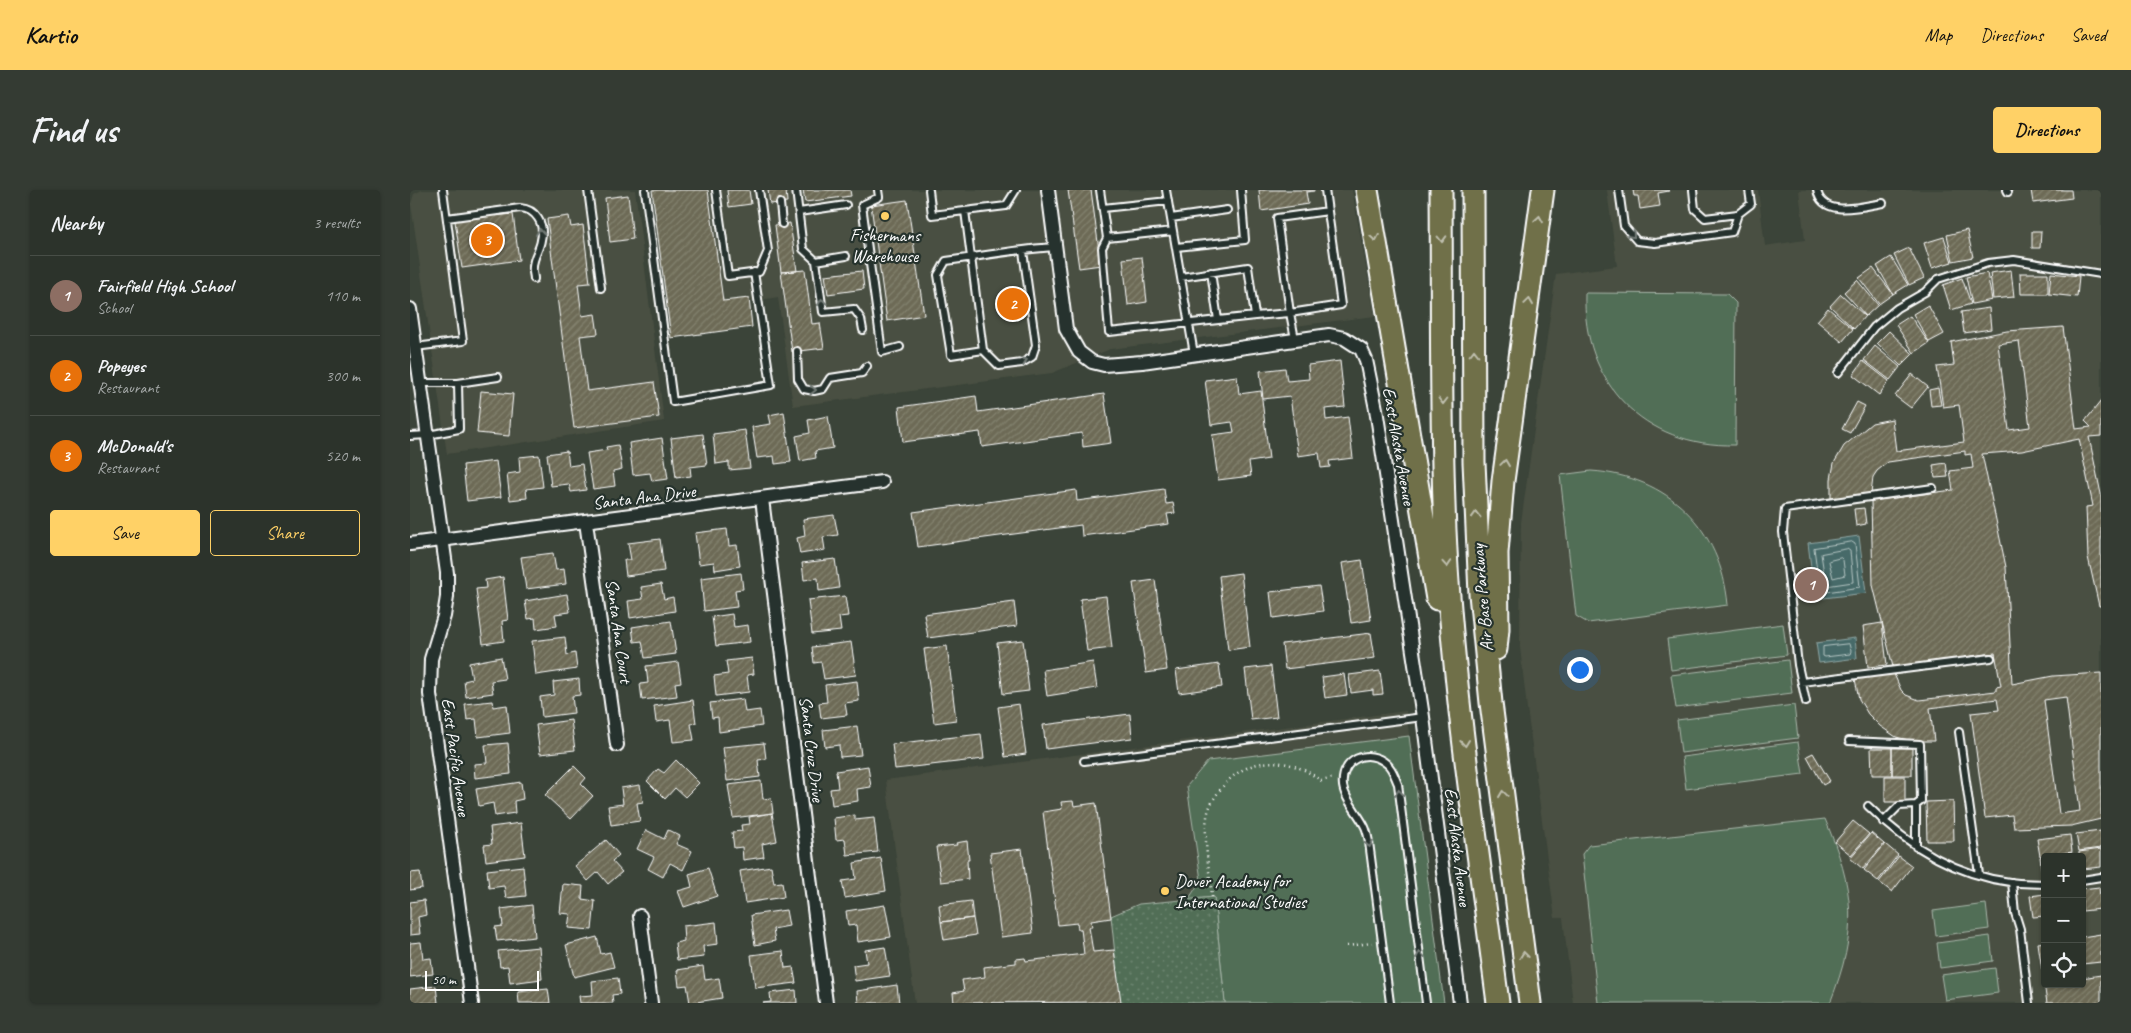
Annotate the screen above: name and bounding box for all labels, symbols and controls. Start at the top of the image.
text: Kartio [25,20,77,50]
text: Map [1925,24,1952,46]
text: Directions [1980,24,2043,46]
text: Saved [2071,24,2106,46]
button: Directions [1993,107,2101,153]
text: Find us [30,108,117,153]
text: Nearby [50,210,103,236]
marker: Fishermans Warehouse [879,210,891,222]
text: 3 results [313,213,360,233]
one-way arrow [1533,215,1543,224]
pin: 3 [471,221,503,259]
place label: Fishermans Warehouse [850,224,922,267]
one-way arrow [535,227,546,235]
one-way arrow [1626,230,1635,239]
one-way arrow [1370,234,1380,242]
one-way arrow [1436,235,1447,243]
text: Fairfield High School [97,274,233,298]
pin: 2 [997,285,1029,323]
text: 1 [62,286,70,306]
text: 110 m [326,286,360,306]
text: School [97,298,131,318]
one-way arrow [817,298,828,306]
one-way arrow [1523,298,1534,306]
one-way arrow [1469,348,1479,356]
text: Popeyes [97,354,145,378]
one-way arrow [1019,356,1028,367]
text: 2 [62,366,70,386]
text: 300 m [326,366,360,386]
text: Restaurant [97,378,159,398]
one-way arrow [810,385,818,395]
street label: East Alaska Avenue [1378,385,1420,508]
one-way arrow [1438,398,1448,405]
text: McDonald's [97,434,172,458]
text: 3 [62,446,70,466]
text: 520 m [326,446,360,466]
text: Restaurant [97,458,159,478]
one-way arrow [1500,458,1510,467]
street label: Santa Ana Drive [591,480,698,514]
button: Save [50,510,200,556]
button: Share [210,510,360,556]
one-way arrow [1471,511,1481,518]
street label: Air Base Parkway [1466,542,1498,653]
one-way arrow [1442,560,1453,568]
pin: 1 [1795,566,1827,604]
street label: Santa Ana Court [601,578,637,686]
your location [1567,657,1593,683]
street label: Santa Cruz Drive [795,695,830,804]
street label: East Pacific Avenue [437,697,475,819]
one-way arrow [1459,739,1470,747]
street label: East Alaska Avenue [1440,787,1476,909]
one-way arrow [1395,789,1405,798]
one-way arrow [1498,789,1509,797]
one-way arrow [1363,839,1374,848]
map controls [2041,853,2086,988]
button: + [2041,853,2086,898]
place label: Dover Academy for International Studies [1175,870,1308,913]
marker: Dover Academy for International Studies [1159,885,1171,897]
button: − [2041,898,2086,943]
button: locate [2041,943,2086,988]
one-way arrow [1415,950,1426,958]
one-way arrow [1519,950,1530,958]
scale bar [425,968,539,991]
text: 50 m [432,971,456,988]

